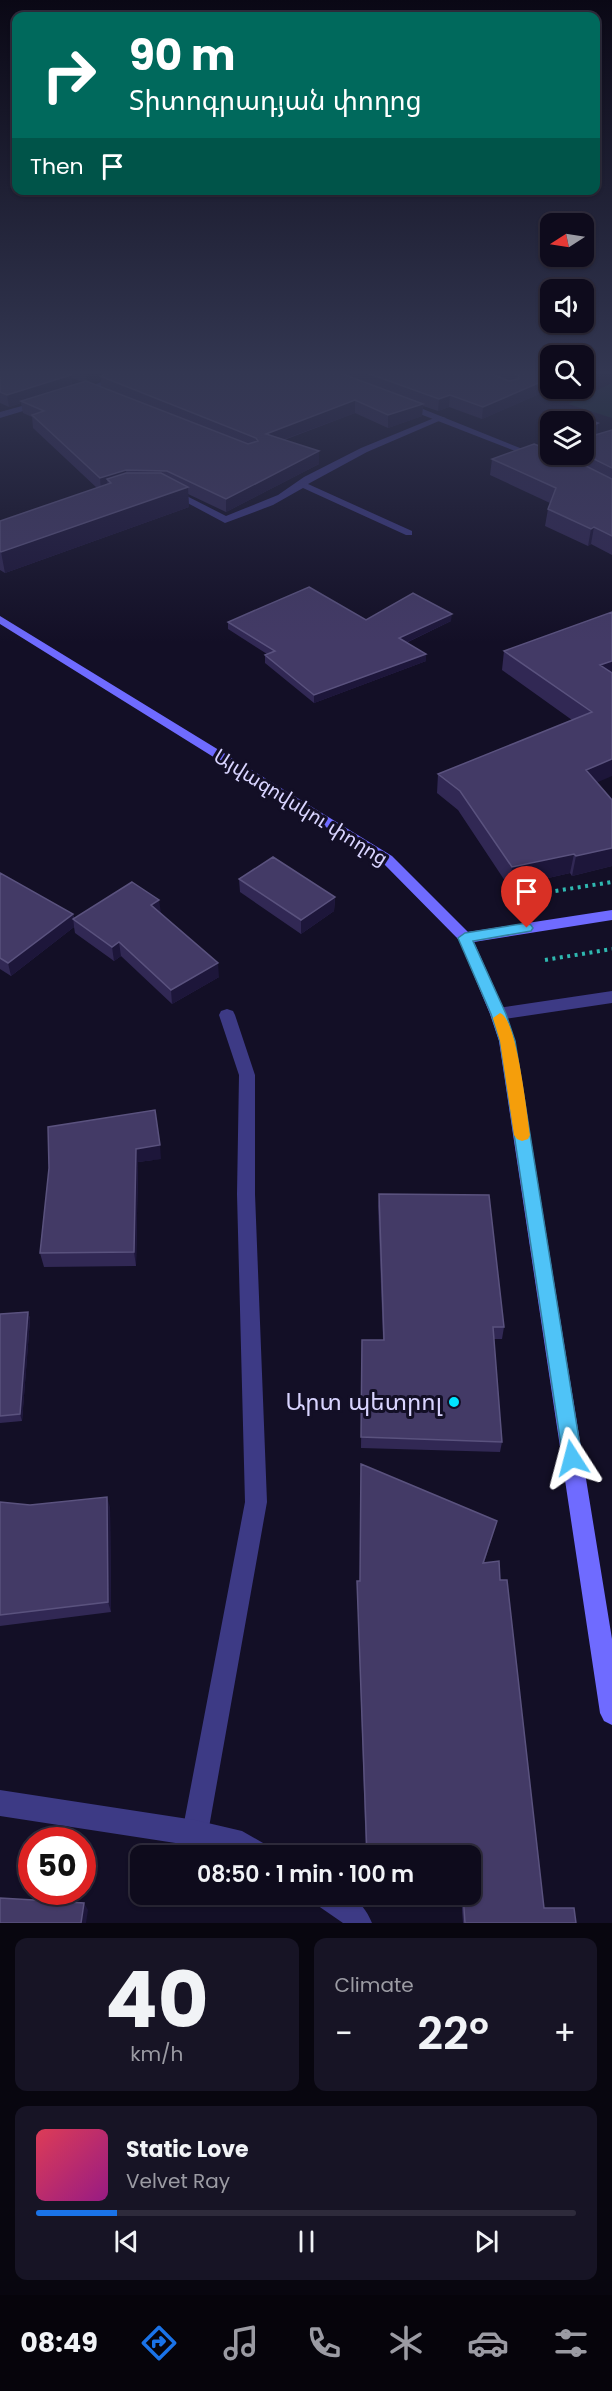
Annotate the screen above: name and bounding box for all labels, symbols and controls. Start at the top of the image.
text: 90 m [129,26,236,85]
icon: right [30,36,108,114]
text: Տիտոգրադյան փողոց [129,82,422,119]
icon: arrive [96,150,129,183]
text: Then [30,151,84,182]
north arrow [540,213,594,267]
map controls [540,213,594,465]
button: sound [540,279,594,333]
button: search [540,345,594,399]
button: layers [540,411,594,465]
street label: Այվազովսկու փողոց [208,742,394,872]
pin [501,866,552,928]
icon: arrive [510,875,543,908]
place label: Արտ պետրոլ [285,1385,443,1418]
marker: Արտ պետրոլ [447,1395,461,1409]
position arrow [540,1426,604,1490]
speed limit sign: 50 [18,1827,96,1905]
text: 08:50 · 1 min · 100 m [197,1859,414,1890]
text: 40 [105,1945,209,2054]
text: Climate [335,1971,414,1999]
text: 22° [417,2002,489,2065]
text: − [335,2010,353,2057]
text: + [553,2010,576,2057]
text: km/h [130,2040,183,2068]
text: Static Love [126,2134,249,2165]
text: Velvet Ray [126,2167,230,2195]
icon: previous [110,2225,143,2258]
icon: pause [290,2225,323,2258]
icon: next [470,2225,503,2258]
icon: directions [138,2322,180,2364]
icon: music [220,2322,262,2364]
icon: phone [303,2322,345,2364]
icon: climate [385,2322,427,2364]
icon: car [467,2322,509,2364]
icon: filters [550,2322,592,2364]
text: 08:49 [20,2324,98,2361]

